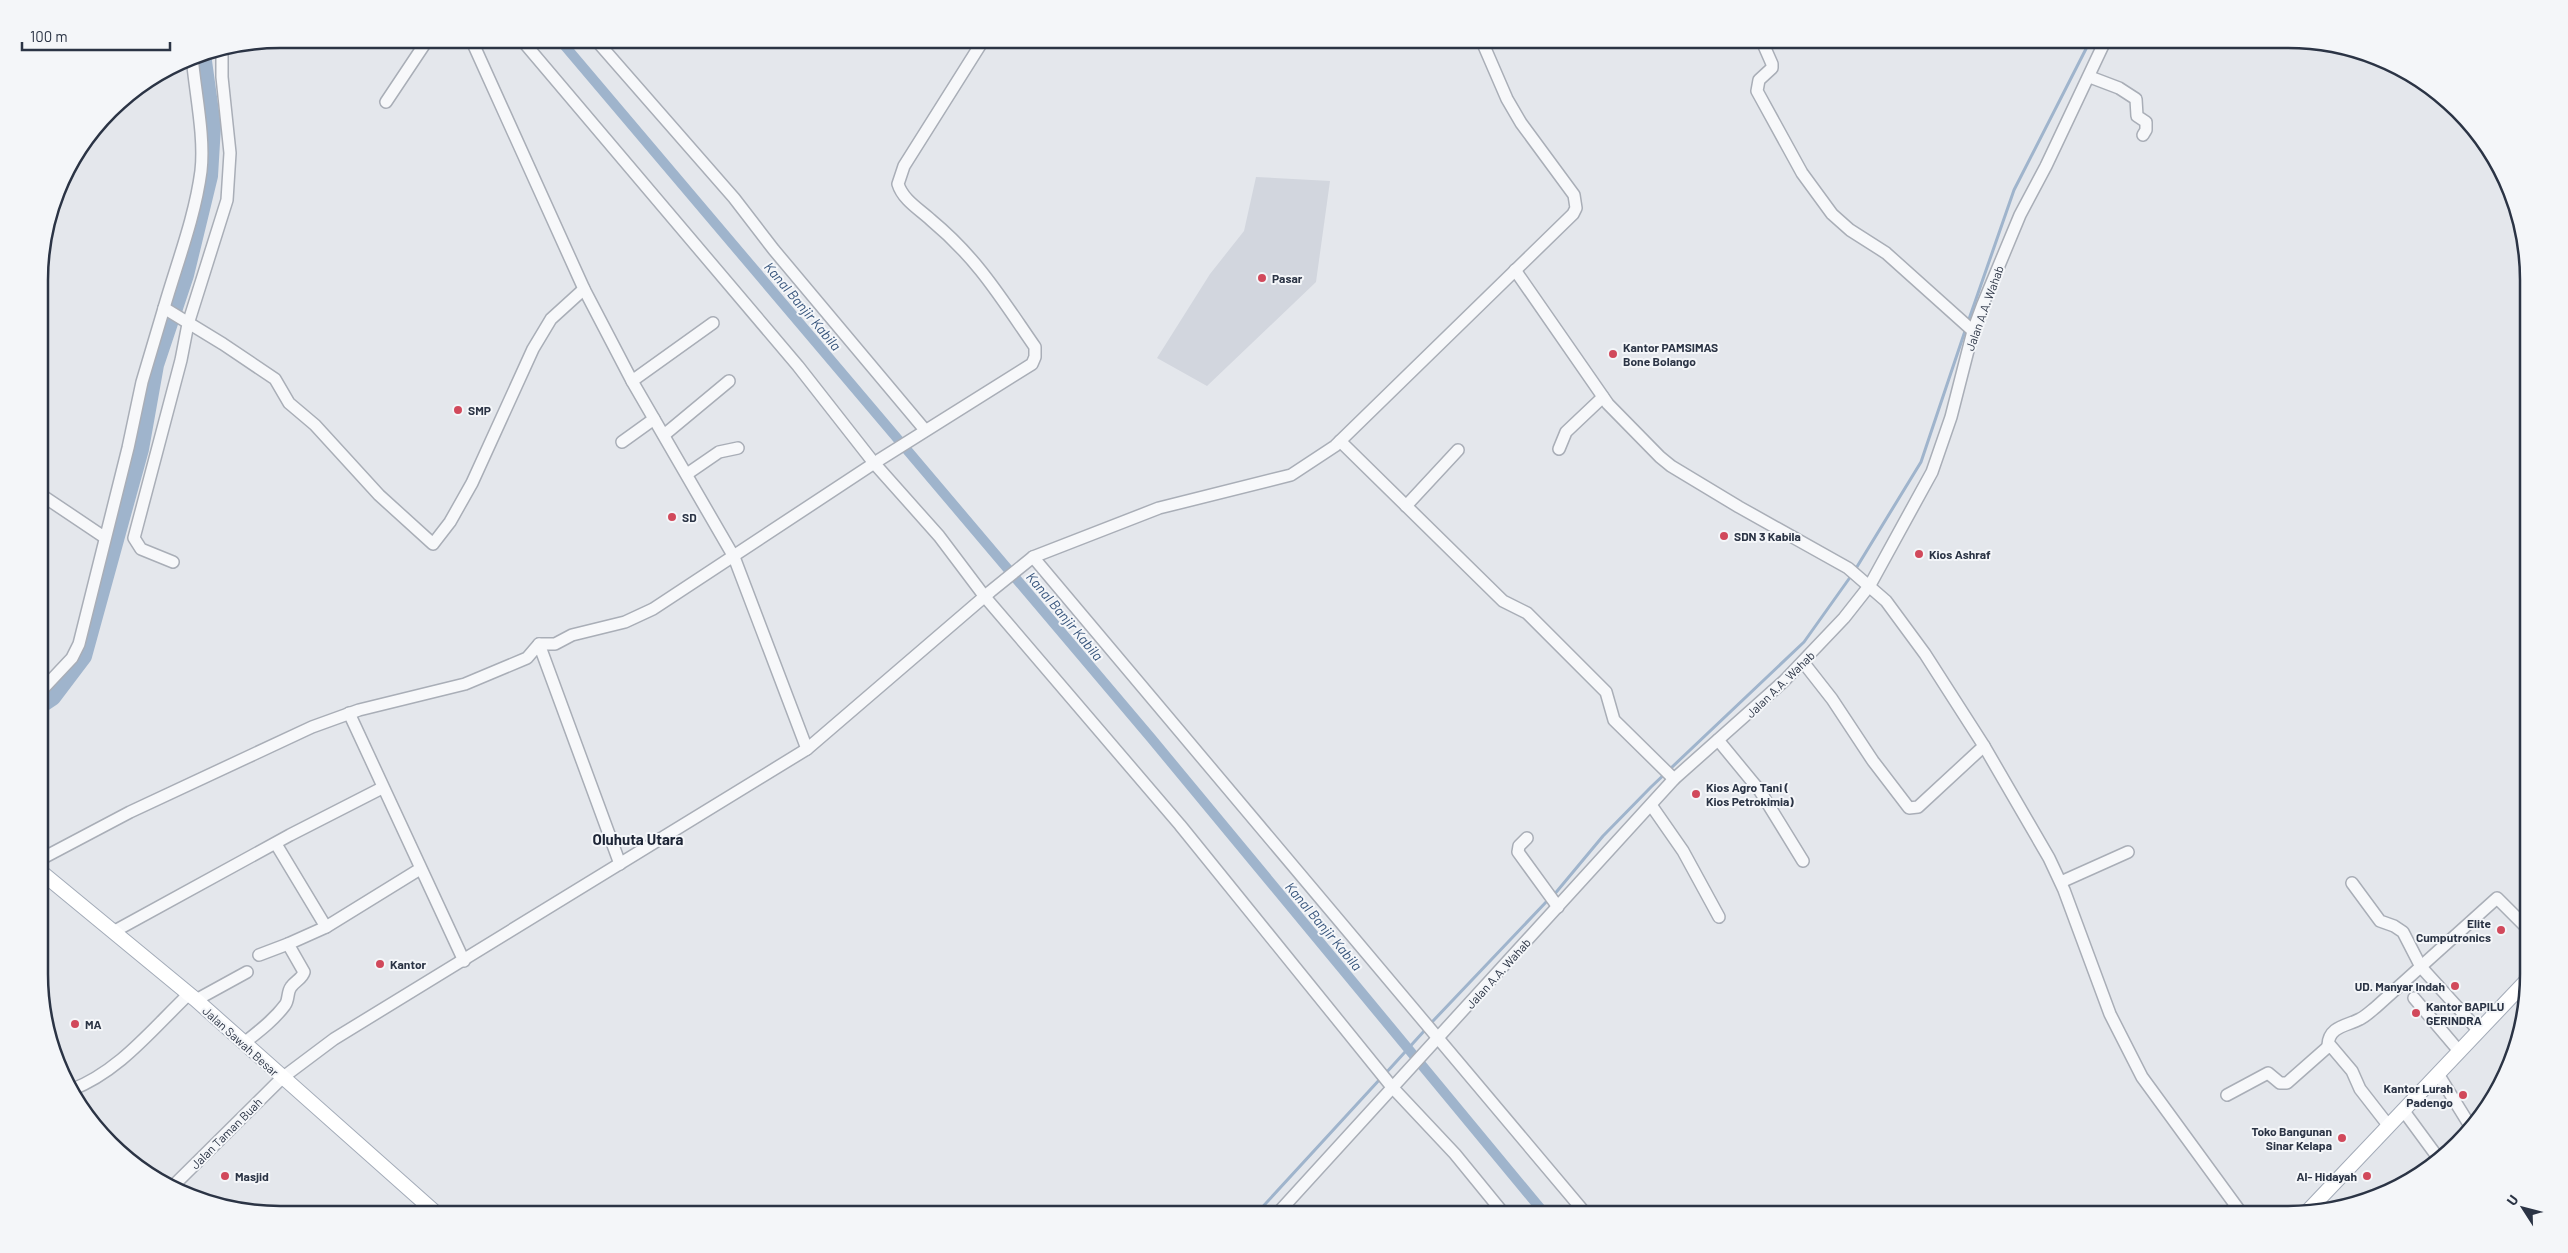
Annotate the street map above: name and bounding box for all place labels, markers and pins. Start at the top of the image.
place label: Pasar [1272,271,1303,285]
marker: Pasar [1256,272,1268,284]
place label: Kantor PAMSIMAS Bone Bolango [1623,340,1718,368]
marker: Kantor PAMSIMAS Bone Bolango [1607,348,1619,360]
place label: SMP [468,403,491,417]
marker: SMP [452,404,464,416]
place label: SD [682,510,697,524]
marker: SD [666,511,678,523]
place label: SDN 3 Kabila [1734,529,1801,543]
marker: SDN 3 Kabila [1718,530,1730,542]
place label: Kios Ashraf [1929,547,1991,561]
marker: Kios Ashraf [1913,548,1925,560]
place label: Kios Agro Tani ( Kios Petrokimia) [1706,780,1794,808]
marker: Kios Agro Tani ( Kios Petrokimia) [1690,788,1702,800]
place label: Elite Cumputronics [2416,916,2491,944]
marker: Elite Cumputronics [2495,924,2507,936]
place label: Kantor [390,957,427,971]
marker: Kantor [374,958,386,970]
place label: UD. Manyar Indah [2355,979,2445,993]
marker: UD. Manyar Indah [2449,980,2461,992]
place label: Kantor BAPILU GERINDRA [2426,999,2504,1027]
marker: Kantor BAPILU GERINDRA [2410,1007,2422,1019]
place label: MA [85,1017,102,1031]
marker: MA [69,1018,81,1030]
place label: Kantor Lurah Padengo [2384,1081,2453,1109]
marker: Kantor Lurah Padengo [2457,1089,2469,1101]
place label: Toko Bangunan Sinar Kelapa [2251,1124,2332,1152]
marker: Toko Bangunan Sinar Kelapa [2336,1132,2348,1144]
place label: Masjid [235,1169,269,1183]
place label: Al- Hidayah [2297,1169,2357,1183]
marker: Masjid [219,1170,231,1182]
marker: Al- Hidayah [2361,1170,2373,1182]

